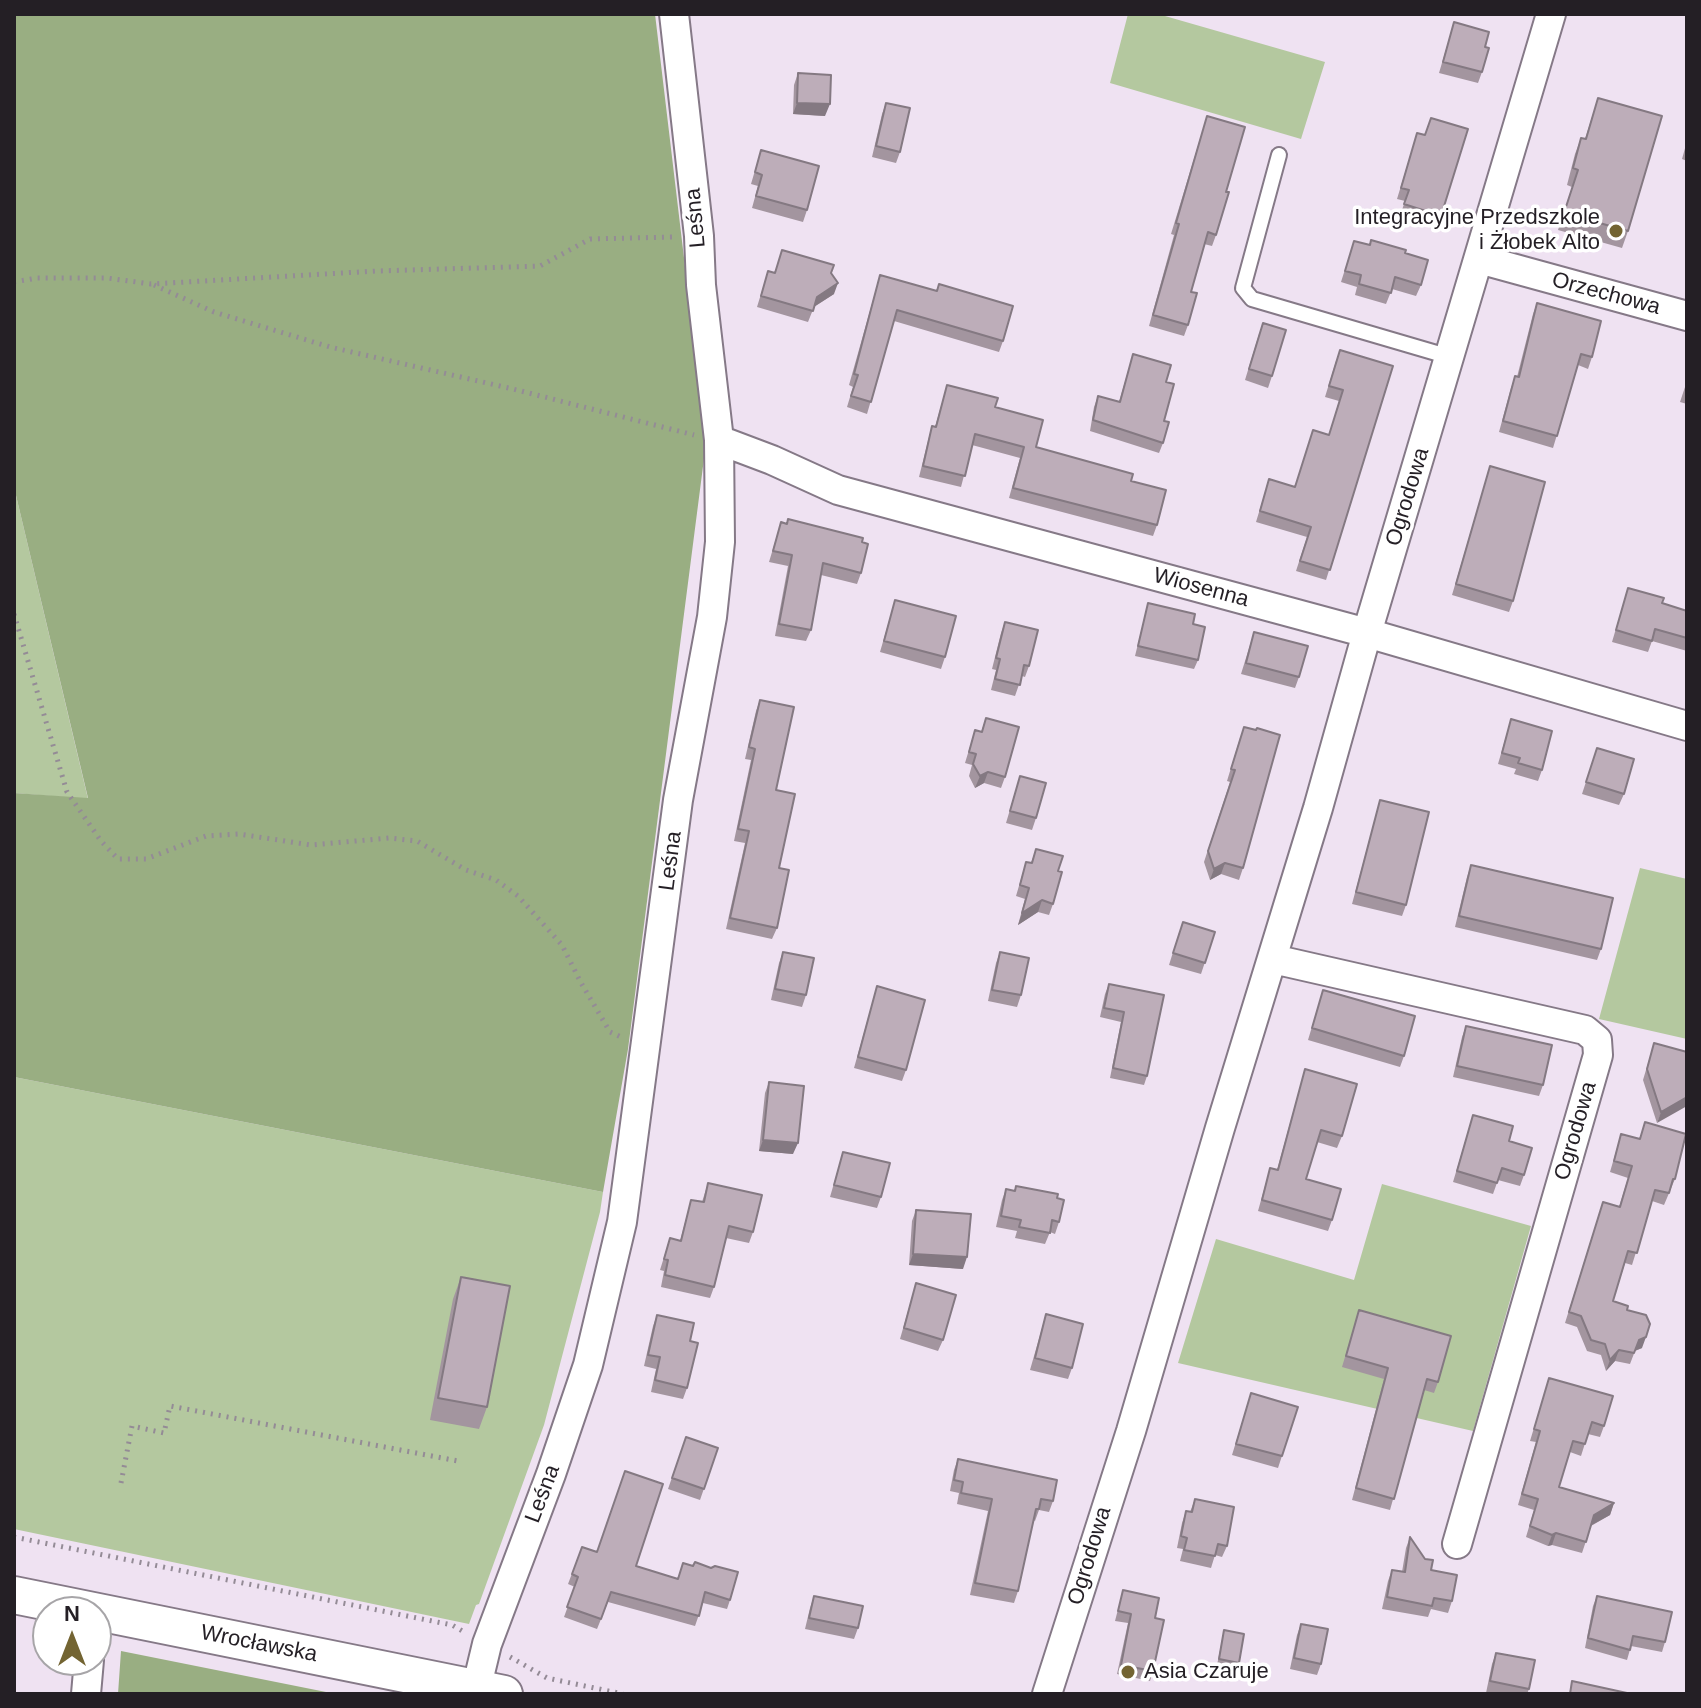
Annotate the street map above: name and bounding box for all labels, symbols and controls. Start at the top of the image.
street label: Leśna [680,187,712,249]
place label: Integracyjne Przedszkole i Żłobek Alto [1354,205,1600,256]
marker: Integracyjne Przedszkole i Żłobek Alto [1607,222,1625,240]
street label: Orzechowa [1549,267,1663,321]
street label: Ogrodowa [1381,445,1435,549]
street label: Wiosenna [1150,563,1252,613]
street label: Leśna [654,830,688,892]
street label: Ogrodowa [1549,1079,1603,1183]
street label: Leśna [520,1461,566,1527]
street label: Ogrodowa [1063,1504,1117,1608]
north arrow [32,1596,112,1676]
text: N [64,1601,80,1626]
street label: Wrocławska [198,1620,320,1668]
place label: Asia Czaruje [1144,1659,1269,1685]
marker: Asia Czaruje [1119,1663,1137,1681]

